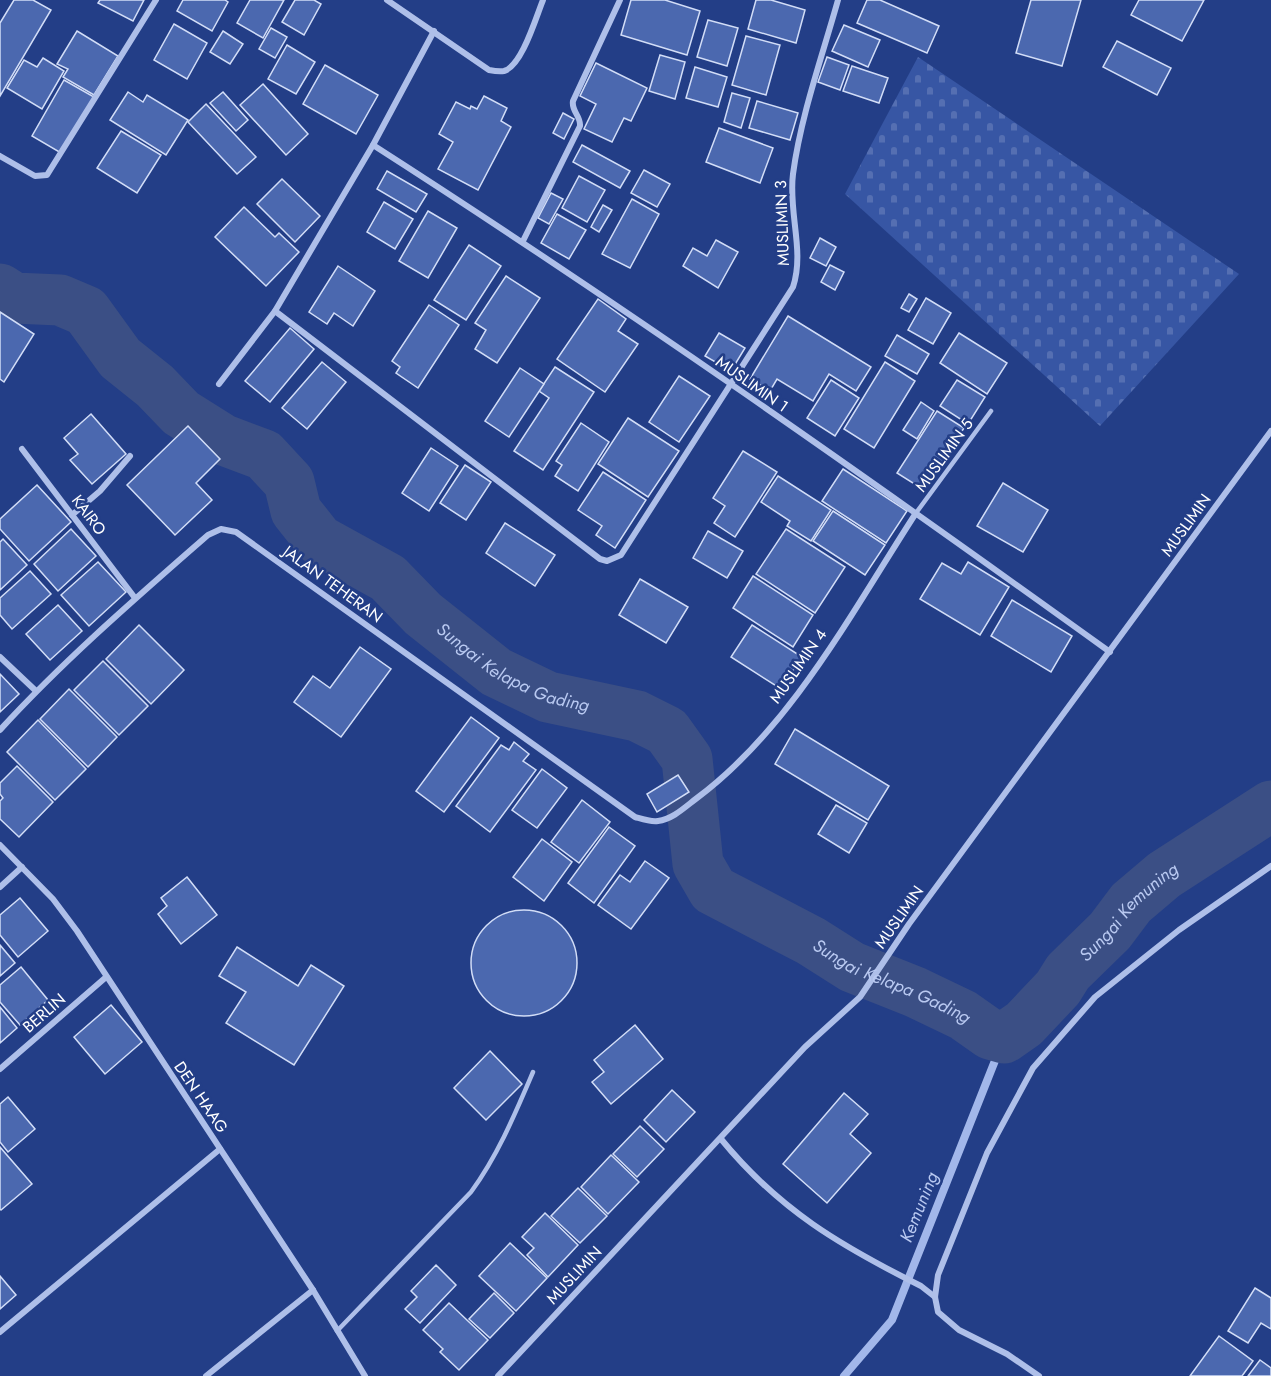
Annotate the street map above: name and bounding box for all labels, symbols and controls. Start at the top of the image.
street label: MUSLIMIN 3 [769,180,795,266]
street label: MUSLIMIN 1 [711,350,793,418]
street label: MUSLIMIN 5 [909,413,979,497]
street label: MUSLIMIN [1155,489,1217,561]
street label: KAIRO [66,490,112,540]
street label: JALAN TEHERAN [277,539,388,628]
water label: Sungai Kelapa Gading [431,616,592,718]
street label: MUSLIMIN 4 [764,624,832,708]
water label: Sungai Kemuning [1073,856,1183,967]
street label: MUSLIMIN [869,881,929,953]
water label: Sungai Kelapa Gading [808,932,977,1030]
street label: BERLIN [18,988,70,1038]
street label: DEN HAAG [169,1057,233,1137]
water label: Kemuning [893,1168,945,1246]
street label: MUSLIMIN [541,1241,607,1309]

